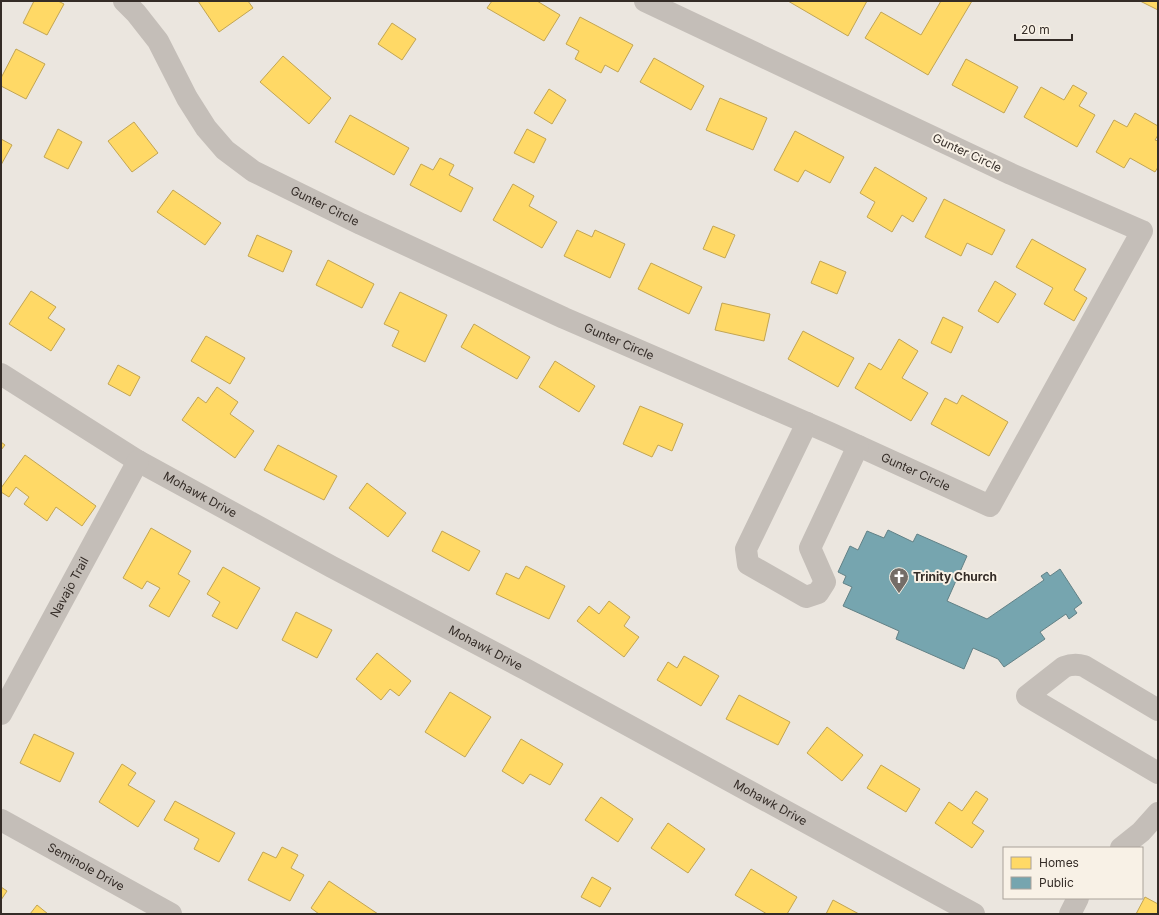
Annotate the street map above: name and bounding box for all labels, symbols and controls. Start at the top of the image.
scale bar [1015,16,1072,42]
text: 20 m [1021,22,1050,37]
street label: Gunter Circle [930,130,1004,175]
street label: Gunter Circle [288,183,362,229]
street label: Gunter Circle [582,320,656,363]
street label: Gunter Circle [879,449,953,494]
street label: Mohawk Drive [161,468,240,521]
street label: Navajo Trail [47,554,92,620]
church icon: Trinity Church [888,566,910,594]
place label: Trinity Church [913,569,997,584]
street label: Mohawk Drive [446,622,525,673]
street label: Mohawk Drive [731,776,810,828]
street label: Seminole Drive [45,839,127,894]
legend [1003,847,1143,899]
text: Homes [1039,855,1079,870]
text: Public [1039,875,1074,890]

